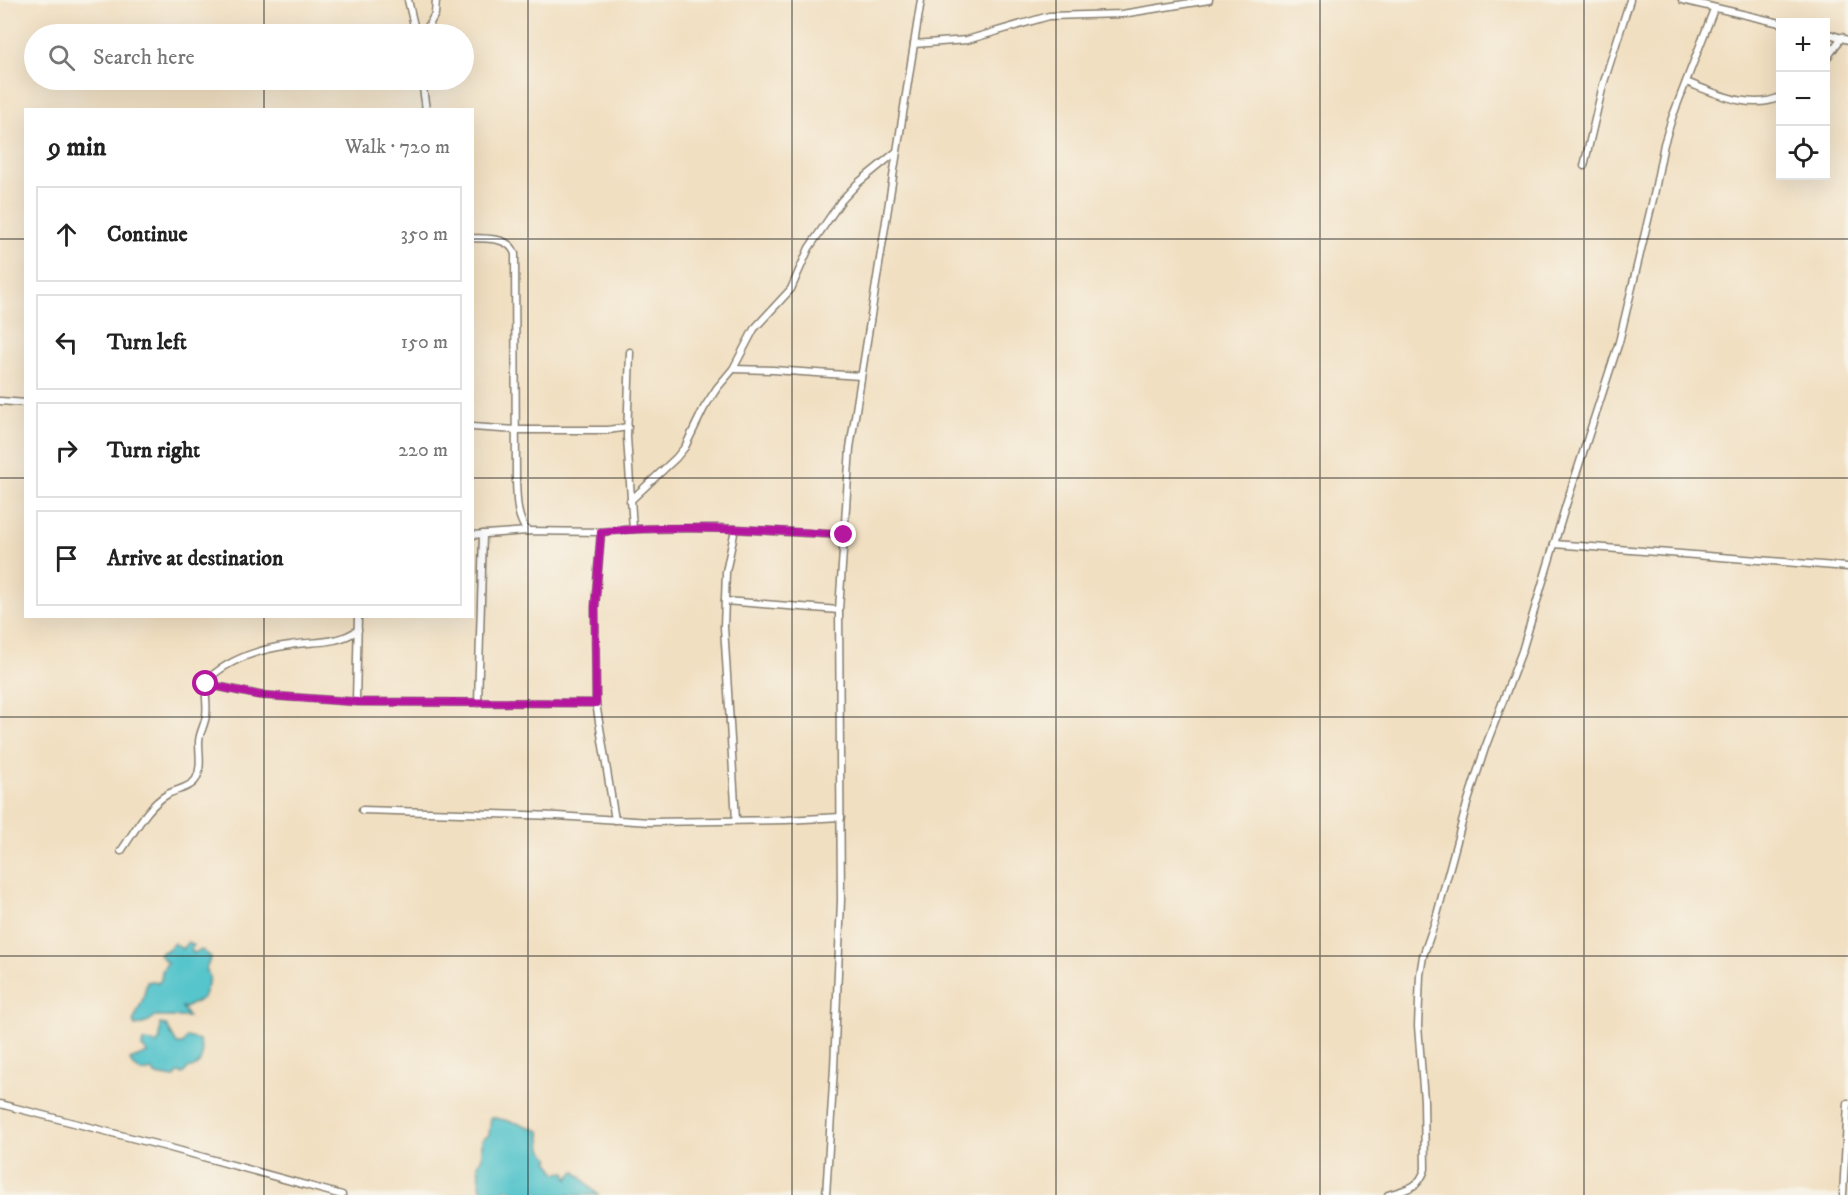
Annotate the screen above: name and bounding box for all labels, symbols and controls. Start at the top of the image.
map controls [1776,18,1830,180]
button: + [1776,18,1830,72]
search box [24,24,474,90]
icon: search [45,41,78,74]
text: Search here [93,44,195,71]
button: − [1776,72,1830,126]
button: locate [1776,126,1830,180]
text: 9 min [48,131,106,164]
text: Walk · 720 m [345,135,450,160]
icon: ahead [50,218,83,251]
text: Continue [107,221,188,248]
text: 350 m [401,222,448,247]
icon: left [50,326,83,359]
text: Turn left [107,329,187,356]
text: 150 m [401,330,448,355]
icon: right [50,434,83,467]
text: Turn right [107,437,200,464]
text: 220 m [398,438,448,463]
route end [830,521,856,547]
icon: arrive [50,542,83,575]
text: Arrive at destination [107,545,284,572]
route start [192,670,218,696]

